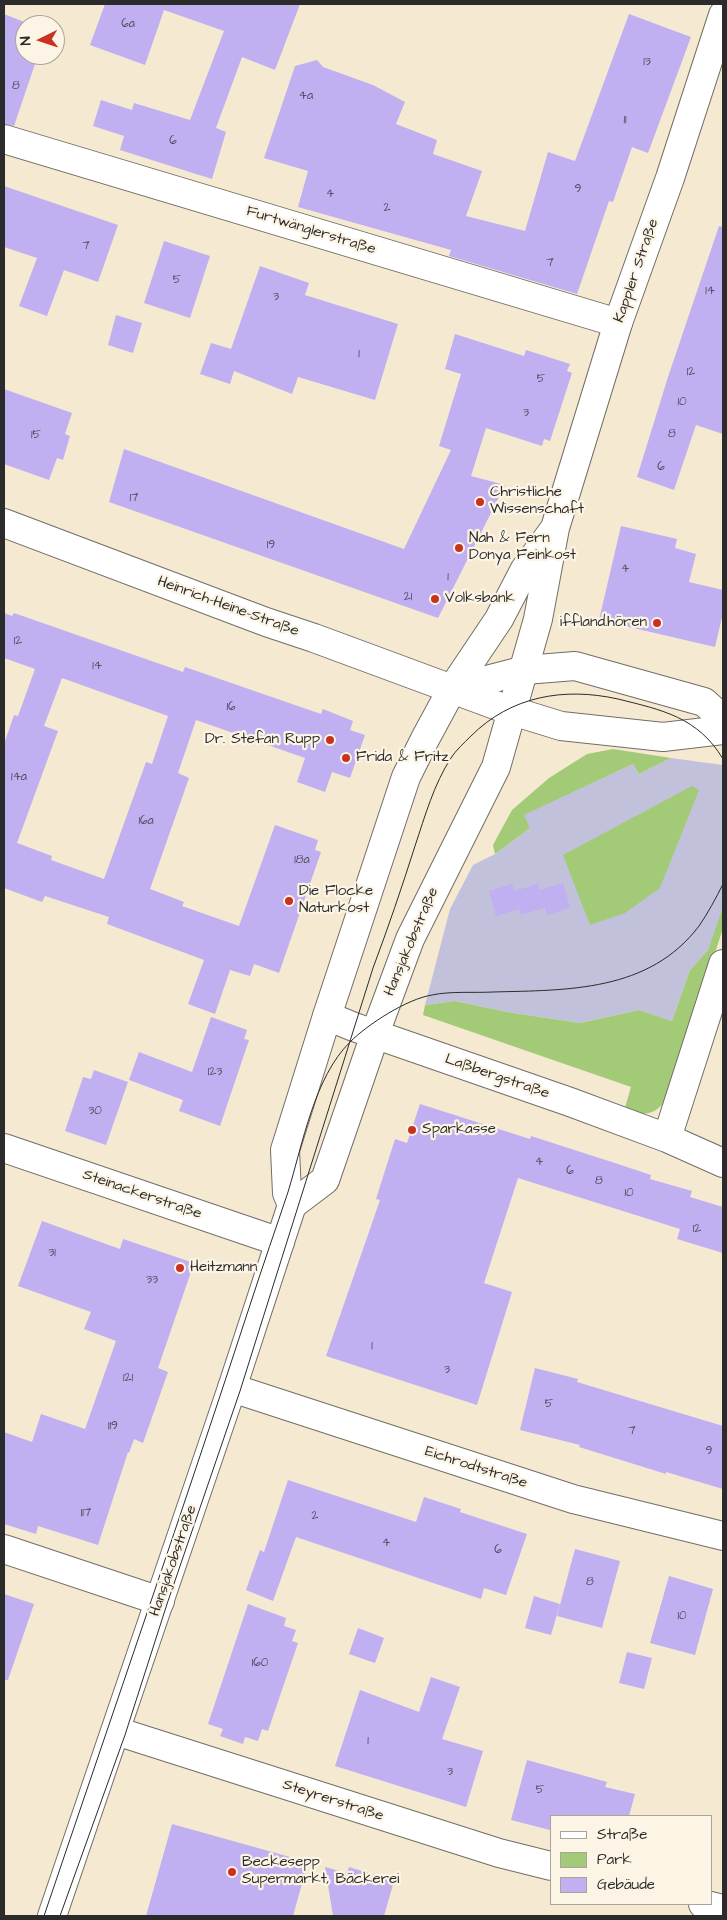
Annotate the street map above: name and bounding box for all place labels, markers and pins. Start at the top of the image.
place label: Christliche Wissenschaft [490,484,584,519]
marker: Christliche Wissenschaft [474,496,486,508]
place label: Nah & Fern Donya Feinkost [469,530,576,565]
marker: Nah & Fern Donya Feinkost [453,542,465,554]
place label: Volksbank [445,590,515,608]
marker: Volksbank [429,593,441,605]
place label: iffland.hören [560,614,647,632]
marker: iffland.hören [651,617,663,629]
place label: Dr. Stefan Rupp [205,731,320,749]
marker: Dr. Stefan Rupp [324,734,336,746]
place label: Frida & Fritz [356,749,449,767]
marker: Frida & Fritz [340,752,352,764]
place label: Die Flocke Naturkost [299,883,373,918]
marker: Die Flocke Naturkost [283,895,295,907]
place label: Sparkasse [422,1121,496,1139]
marker: Sparkasse [406,1124,418,1136]
place label: Heitzmann [190,1259,257,1277]
marker: Heitzmann [174,1262,186,1274]
place label: Beckesepp Supermarkt, Bäckerei [242,1854,399,1889]
marker: Beckesepp Supermarkt, Bäckerei [226,1866,238,1878]

